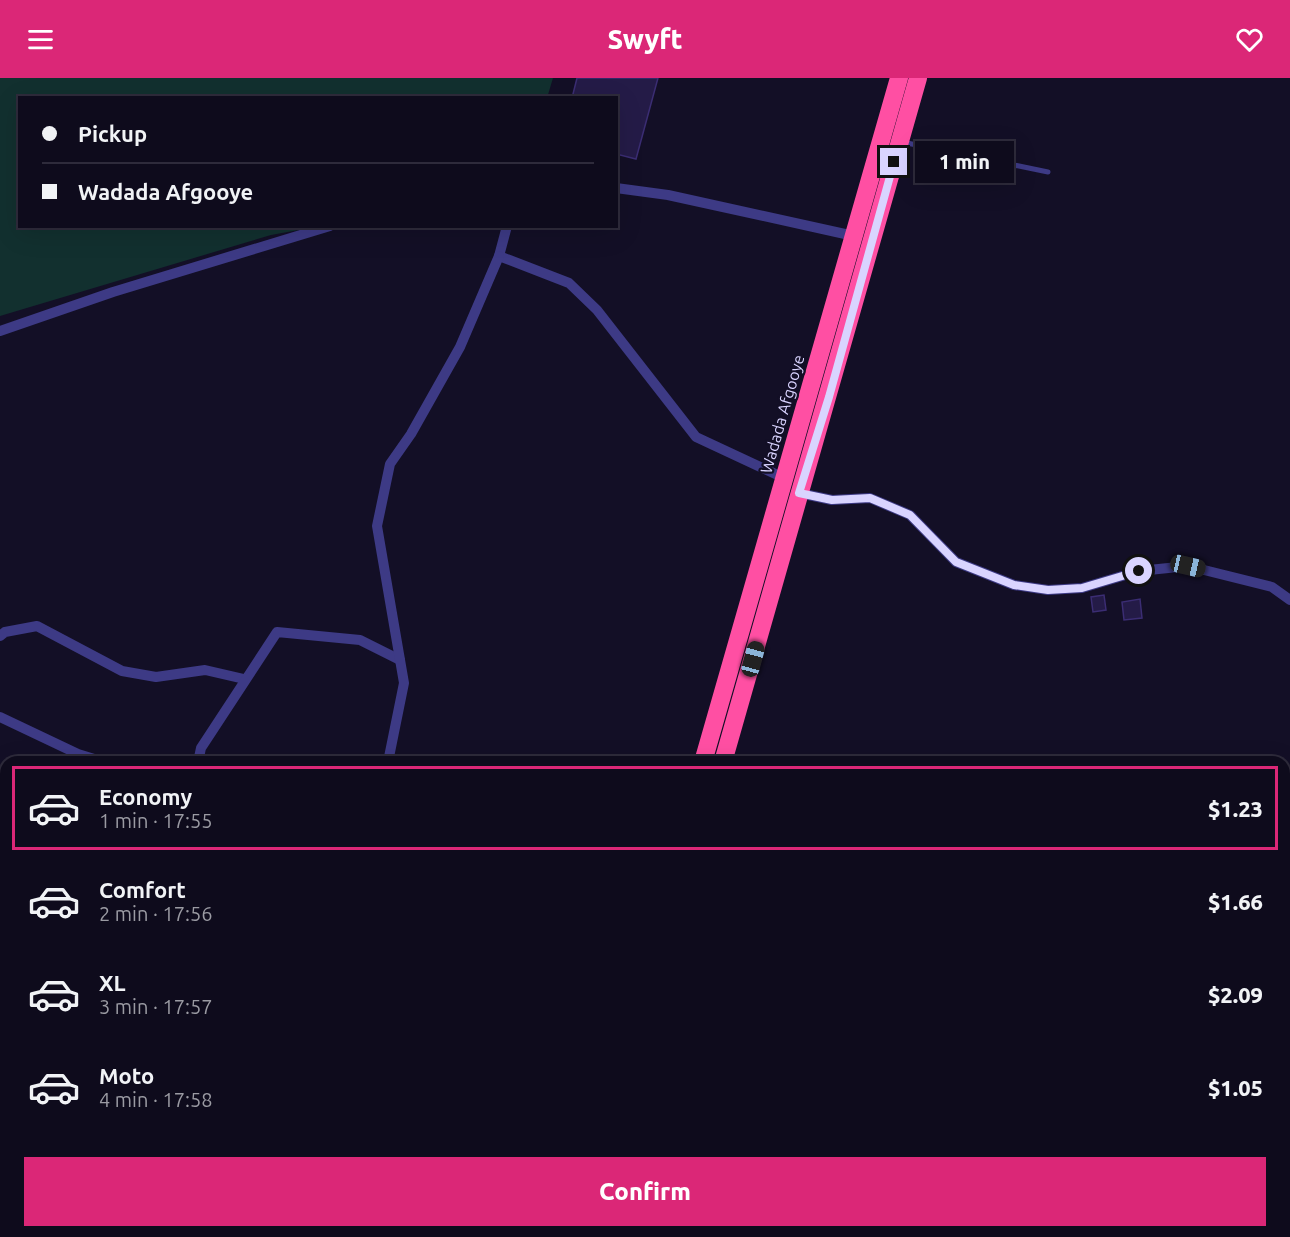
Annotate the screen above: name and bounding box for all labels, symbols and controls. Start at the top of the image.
icon: menu [24,23,57,56]
icon: heart [1233,23,1266,56]
text: Swyft [607,24,683,54]
text: Pickup [78,121,147,146]
callout: 1 min [915,141,1014,183]
route end [880,148,907,175]
text: 1 min [939,150,990,173]
text: Wadada Afgooye [78,179,253,204]
street label: Wadada Afgooye [756,353,808,475]
car [1168,553,1208,579]
route start [1125,557,1152,584]
car [740,639,766,679]
icon: car [27,781,81,835]
text: Economy [99,784,192,809]
text: $1.23 [1208,796,1263,821]
text: 1 min · 17:55 [99,809,213,832]
icon: car [27,874,81,928]
text: Comfort [99,877,186,902]
text: $1.66 [1208,889,1263,914]
text: 2 min · 17:56 [99,902,213,925]
icon: car [27,967,81,1021]
text: XL [99,970,126,995]
text: $2.09 [1208,982,1263,1007]
text: 3 min · 17:57 [99,995,213,1018]
icon: car [27,1060,81,1114]
text: Moto [99,1063,154,1088]
text: $1.05 [1208,1075,1263,1100]
text: 4 min · 17:58 [99,1088,213,1111]
button: Confirm [24,1157,1266,1226]

